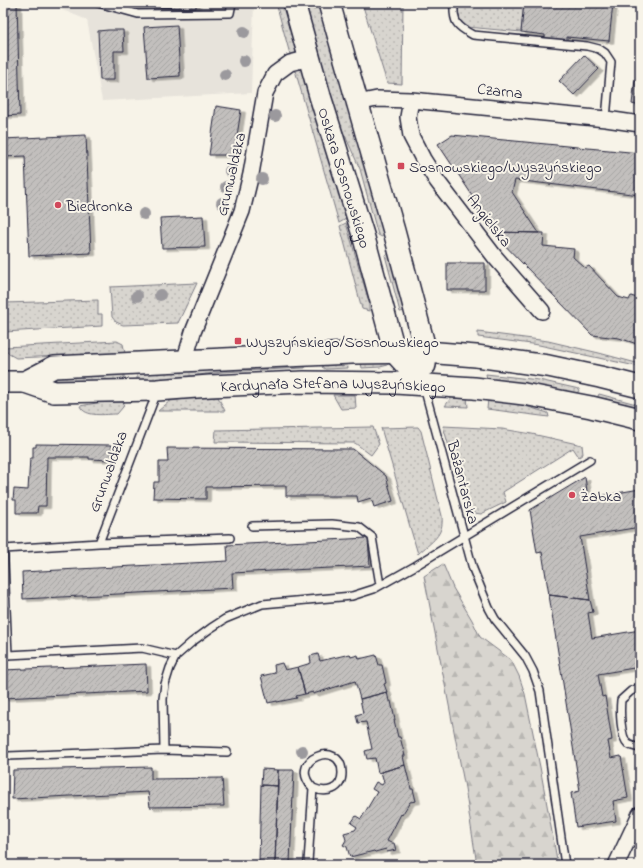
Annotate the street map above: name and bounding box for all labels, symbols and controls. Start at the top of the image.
street label: Czarna [476,78,524,106]
street label: Oskara Sosnowskiego [310,105,376,251]
street label: Grunwaldzka [211,130,253,219]
place label: Sosnowskiego/Wyszyńskiego [409,156,602,180]
marker: Sosnowskiego/Wyszyńskiego [396,161,406,171]
street label: Angielska [460,190,517,253]
place label: Biedronka [65,195,133,219]
marker: Biedronka [53,200,63,210]
place label: Wyszyńskiego/Sosnowskiego [246,331,439,355]
marker: Wyszyńskiego/Sosnowskiego [233,336,243,346]
street label: Kardynała Stefana Wyszyńskiego [220,372,446,400]
street label: Grunwaldzka [83,428,135,516]
street label: Bażantarska [439,437,485,527]
place label: Żabka [580,485,621,509]
marker: Żabka [567,490,577,500]

